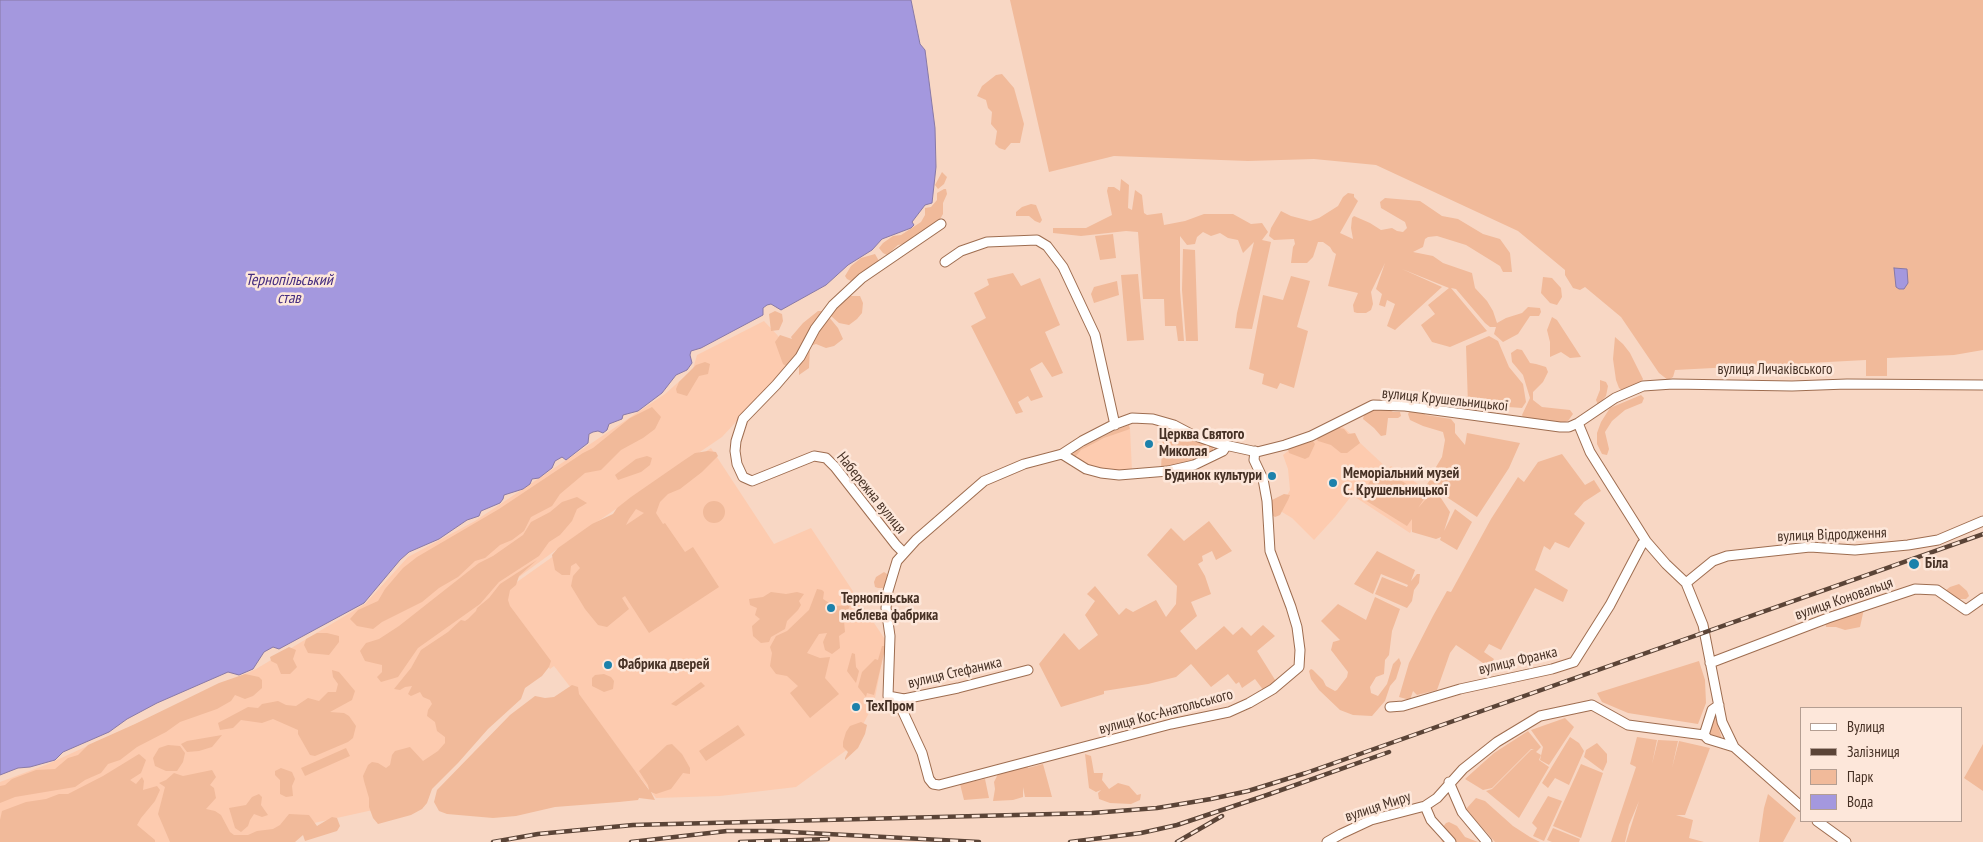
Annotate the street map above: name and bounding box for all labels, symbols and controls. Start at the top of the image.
water label: Тернопільський став [245,270,333,308]
street label: вулиця Личаківського [1718,361,1832,379]
street label: вулиця Крушельницької [1381,384,1509,416]
place label: Церква Святого Миколая [1159,426,1244,461]
marker: Церква Святого Миколая [1143,438,1155,450]
street label: Набережна вулиця [833,449,909,537]
place label: Меморіальний музей С. Крушельницької [1343,465,1459,500]
place label: Будинок культури [1165,467,1262,485]
marker: Будинок культури [1266,470,1278,482]
marker: Меморіальний музей С. Крушельницької [1327,477,1339,489]
street label: вулиця Відродження [1777,524,1887,546]
place label: Біла [1925,555,1948,573]
marker: Біла [1907,557,1921,571]
street label: вулиця Коновальця [1793,574,1895,624]
place label: Тернопільська меблева фабрика [841,590,938,625]
marker: Тернопільська меблева фабрика [825,602,837,614]
street label: вулиця Франка [1477,643,1559,679]
street label: вулиця Стефаника [906,653,1004,693]
place label: Фабрика дверей [618,656,709,674]
marker: Фабрика дверей [602,659,614,671]
street label: вулиця Кос-Анатольського [1097,685,1235,739]
place label: ТехПром [866,698,914,716]
marker: ТехПром [850,701,862,713]
legend [1800,707,1963,822]
text: Вулиця [1847,717,1885,736]
text: Залізниця [1847,742,1900,761]
text: Парк [1847,767,1873,786]
street label: вулиця Миру [1343,788,1413,826]
text: Вода [1847,792,1873,811]

